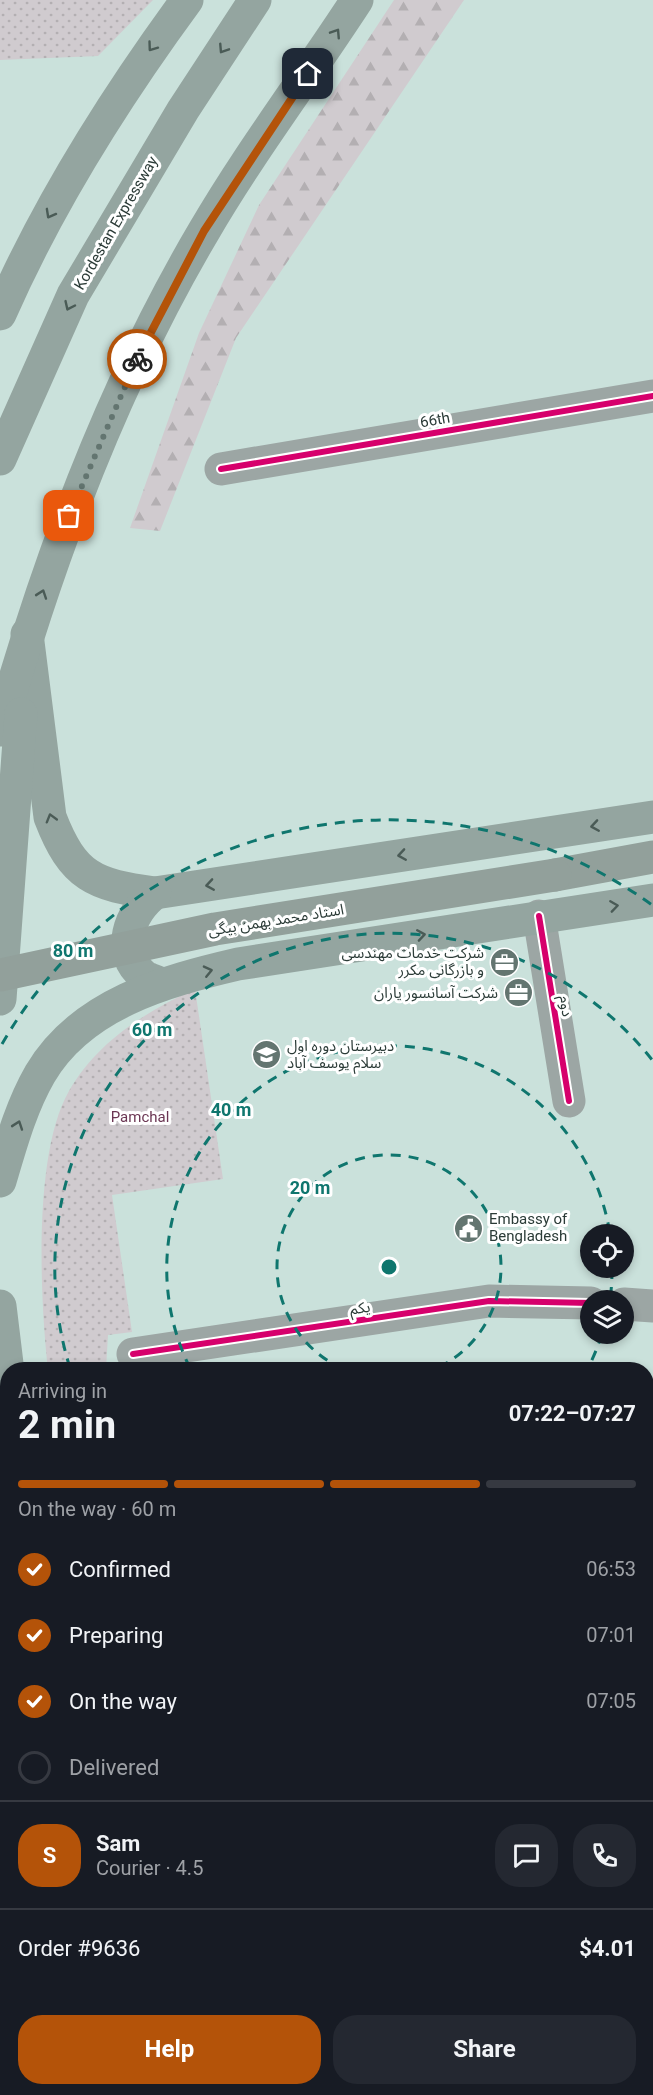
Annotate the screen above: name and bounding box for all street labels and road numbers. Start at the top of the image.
street label: Kordestan Expressway [70,153,162,293]
street label: 66th [419,409,451,431]
street label: استاد محمد بهمن بیگی [207,900,345,940]
street label: دوم [553,994,577,1018]
street label: یکم [349,1298,372,1320]

